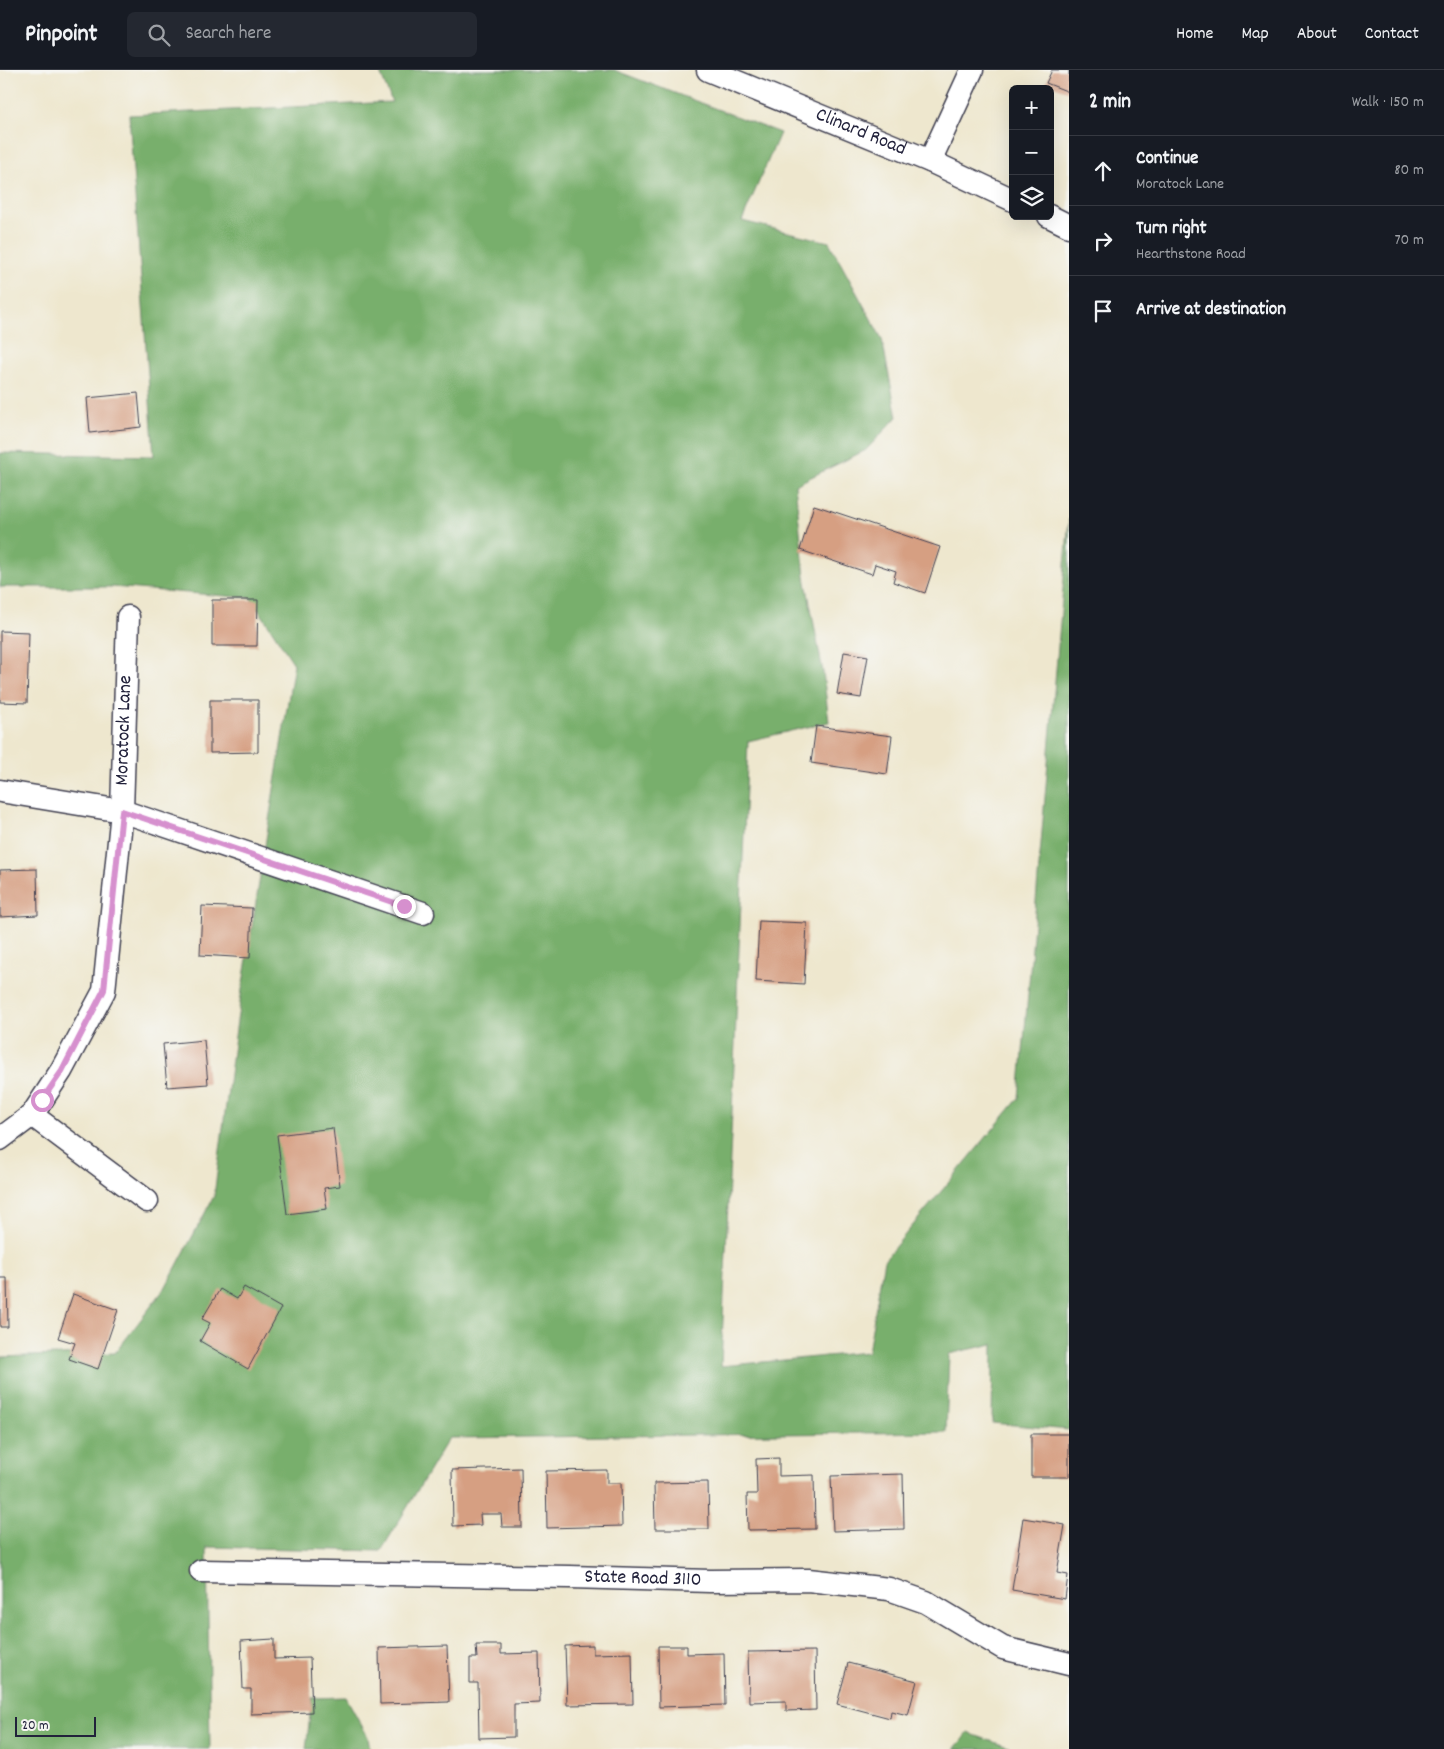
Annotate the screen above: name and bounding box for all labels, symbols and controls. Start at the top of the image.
search box [127,12,477,57]
text: Pinpoint [25,18,97,52]
icon: search [145,21,173,49]
text: Search here [185,21,271,48]
text: Home [1176,22,1213,47]
text: Map [1241,22,1269,47]
text: About [1297,22,1337,47]
text: Contact [1365,22,1419,47]
map controls [1009,85,1054,220]
button: + [1009,85,1054,130]
text: 2 min [1089,88,1131,118]
text: Walk · 150 m [1352,91,1424,114]
street label: Clinard Road [811,101,910,164]
button: − [1009,130,1054,175]
text: Continue [1136,146,1198,173]
icon: ahead [1089,157,1117,185]
text: 80 m [1394,159,1424,182]
text: Moratock Lane [1136,173,1224,196]
button: layers [1009,175,1054,220]
text: Turn right [1136,216,1207,243]
icon: right [1089,227,1117,255]
text: 70 m [1394,229,1424,252]
text: Hearthstone Road [1136,243,1246,266]
icon: arrive [1089,297,1117,325]
text: Arrive at destination [1136,297,1286,324]
street label: Moratock Lane [109,675,140,786]
route end [393,895,416,918]
route start [31,1089,54,1112]
street label: State Road 3110 [584,1563,702,1595]
scale bar [15,1714,96,1737]
text: 20 m [22,1716,49,1736]

